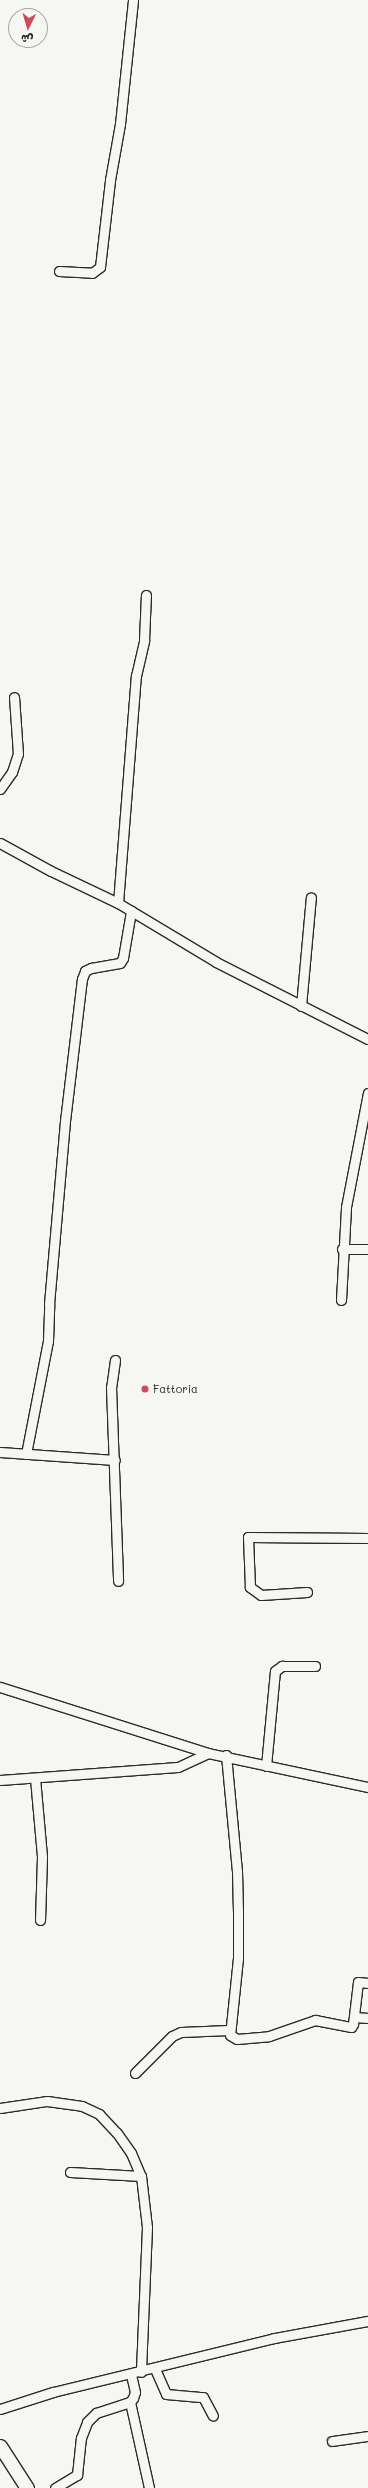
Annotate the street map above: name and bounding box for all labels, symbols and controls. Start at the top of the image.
north arrow [8,8,48,48]
text: ش [20,31,34,47]
place label: Fattoria [153,1382,198,1396]
marker: Fattoria [140,1384,150,1394]

